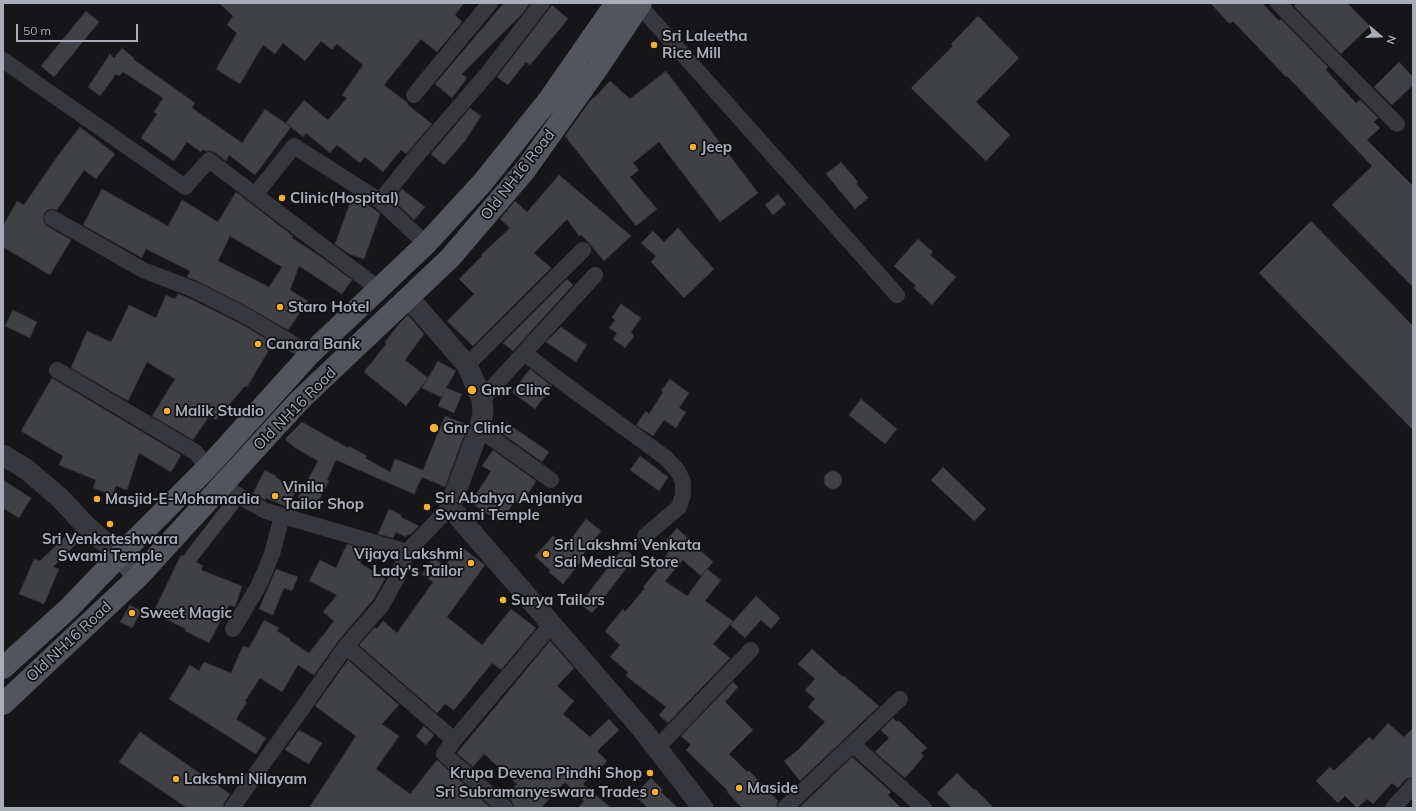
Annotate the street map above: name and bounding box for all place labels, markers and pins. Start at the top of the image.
place label: Sri Laleetha Rice Mill [662,27,748,62]
marker: Sri Laleetha Rice Mill [649,40,659,50]
place label: Jeep [701,138,732,156]
marker: Jeep [688,142,698,152]
place label: Clinic(Hospital) [290,189,399,207]
marker: Clinic(Hospital) [277,193,287,203]
place label: Staro Hotel [288,298,370,316]
marker: Staro Hotel [275,302,285,312]
place label: Canara Bank [266,335,360,353]
marker: Canara Bank [253,339,263,349]
place label: Gmr Clinc [481,381,550,399]
marker: Gmr Clinc [466,384,478,396]
place label: Malik Studio [175,402,264,420]
marker: Malik Studio [162,406,172,416]
place label: Gnr Clinic [443,419,512,437]
marker: Gnr Clinic [428,422,440,434]
place label: Vinila Tailor Shop [283,478,364,513]
place label: Sri Abahya Anjaniya Swami Temple [435,489,583,524]
place label: Masjid-E-Mohamadia [105,490,260,508]
marker: Vinila Tailor Shop [270,491,280,501]
marker: Masjid-E-Mohamadia [92,494,102,504]
marker: Sri Abahya Anjaniya Swami Temple [422,502,432,512]
marker: Sri Venkateshwara Swami Temple [105,519,115,529]
place label: Sri Venkateshwara Swami Temple [42,530,178,565]
place label: Sri Lakshmi Venkata Sai Medical Store [554,536,701,571]
place label: Vijaya Lakshmi Lady's Tailor [354,545,463,580]
marker: Sri Lakshmi Venkata Sai Medical Store [541,549,551,559]
marker: Vijaya Lakshmi Lady's Tailor [466,558,476,568]
place label: Surya Tailors [511,591,605,609]
marker: Surya Tailors [498,595,508,605]
place label: Sweet Magic [140,604,232,622]
marker: Sweet Magic [127,608,137,618]
place label: Krupa Devena Pindhi Shop [450,764,642,782]
marker: Krupa Devena Pindhi Shop [645,768,655,778]
place label: Lakshmi Nilayam [184,770,307,788]
marker: Lakshmi Nilayam [171,774,181,784]
place label: Maside [747,779,798,797]
place label: Sri Subramanyeswara Trades [435,783,647,801]
marker: Maside [734,783,744,793]
marker: Sri Subramanyeswara Trades [650,787,660,797]

